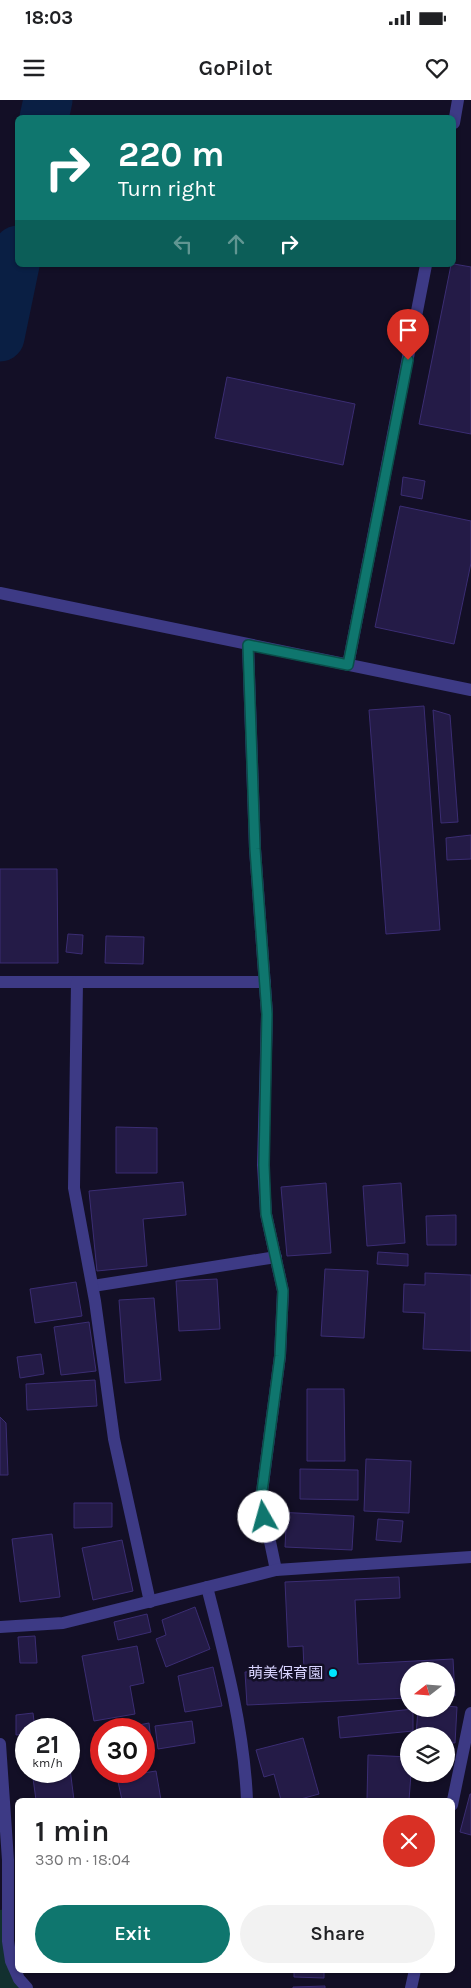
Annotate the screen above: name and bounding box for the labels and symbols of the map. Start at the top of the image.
pin [387,309,429,360]
position arrow [237,1490,289,1542]
north arrow [400,1662,455,1718]
place label: 萌美保育園 [248,1664,323,1682]
marker: 萌美保育園 [327,1667,339,1679]
speed limit sign: 30 [90,1718,155,1783]

